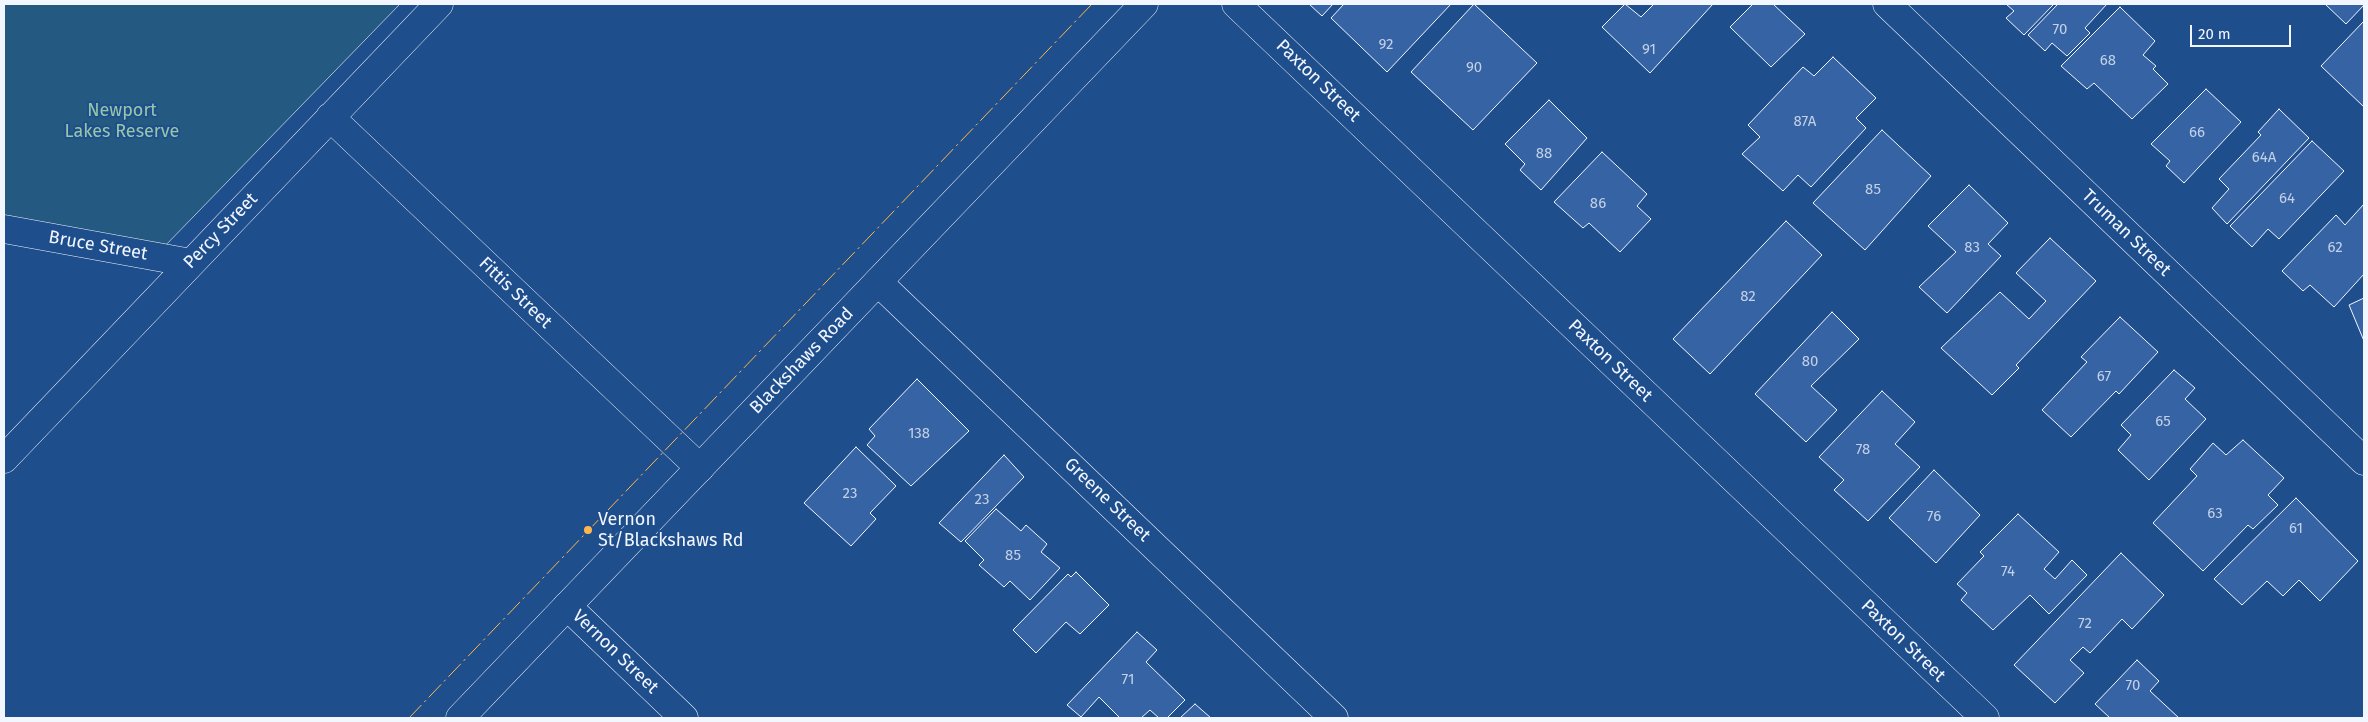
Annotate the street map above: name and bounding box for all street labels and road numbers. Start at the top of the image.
street label: Paxton Street [1271,35,1365,127]
street label: Truman Street [2077,185,2175,281]
street label: Percy Street [179,189,263,273]
street label: Bruce Street [47,227,149,265]
street label: Fittis Street [474,253,556,333]
street label: Blackshaws Road [746,303,858,419]
street label: Paxton Street [1563,315,1657,407]
street label: Greene Street [1059,454,1155,546]
street label: Paxton Street [1856,595,1950,687]
street label: Vernon Street [567,605,663,699]

